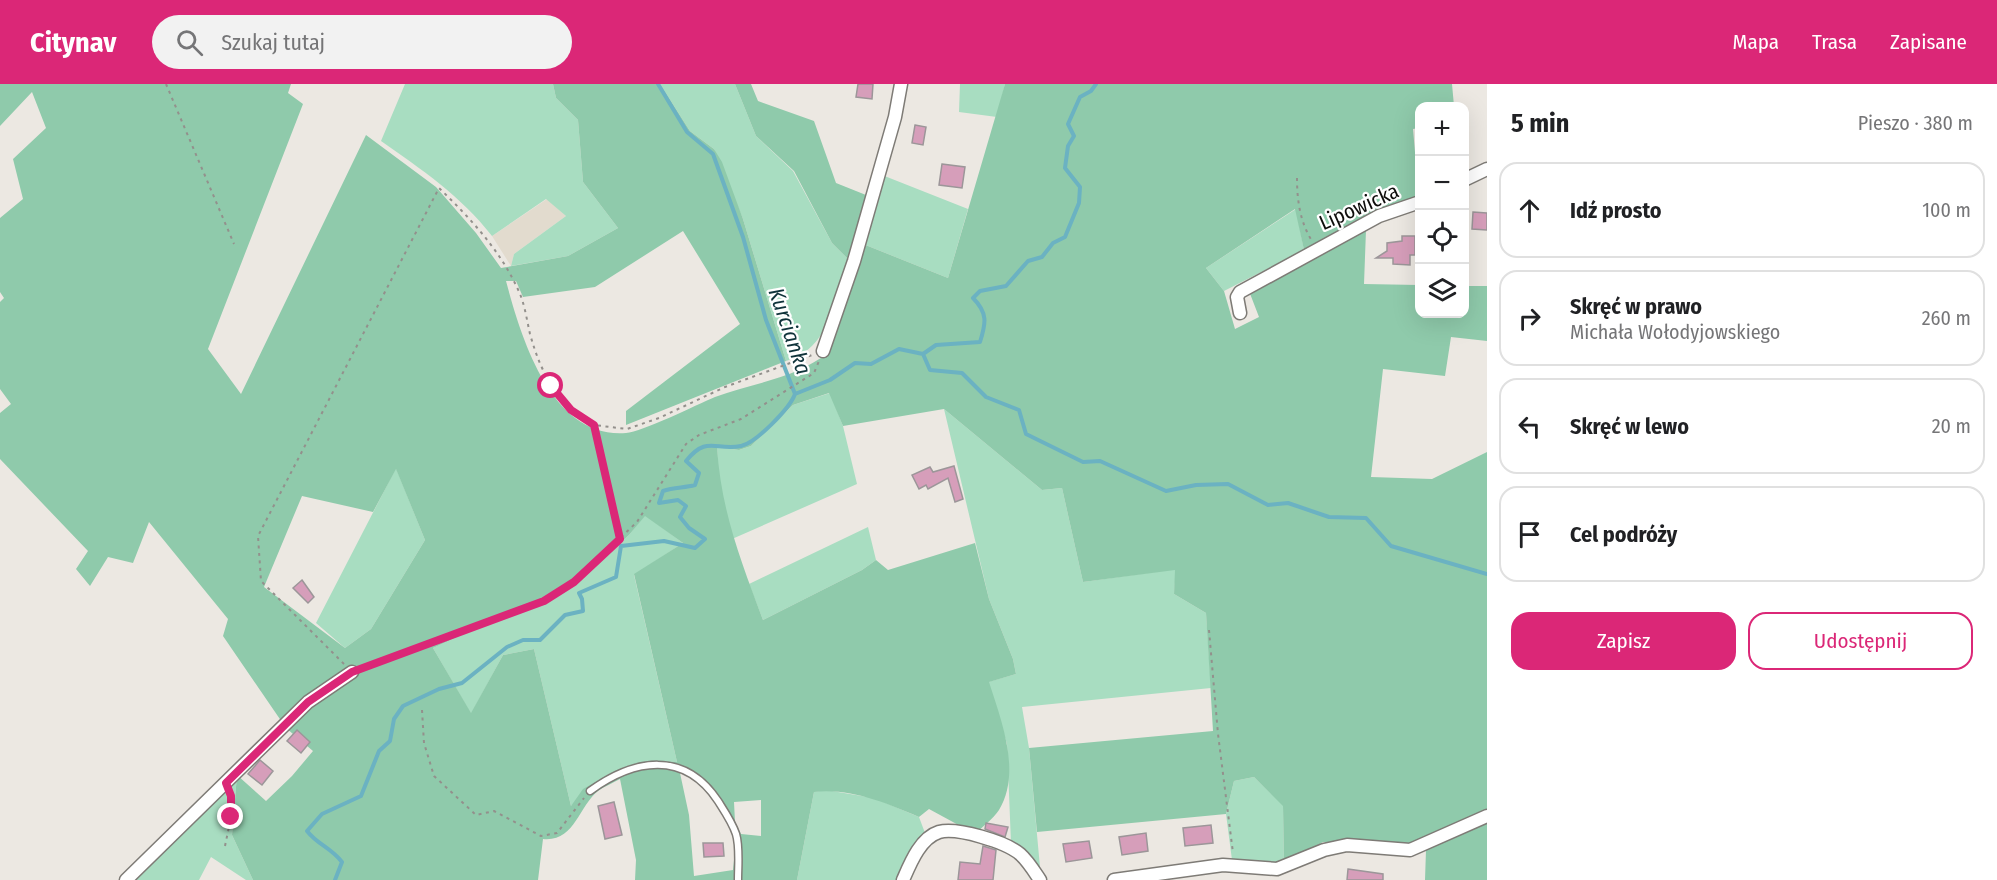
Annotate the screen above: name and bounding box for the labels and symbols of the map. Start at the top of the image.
street label: Lipowicka [1315,178,1403,236]
water label: Kurcianka [763,284,817,378]
route start [537,372,563,398]
route end [217,803,243,829]

